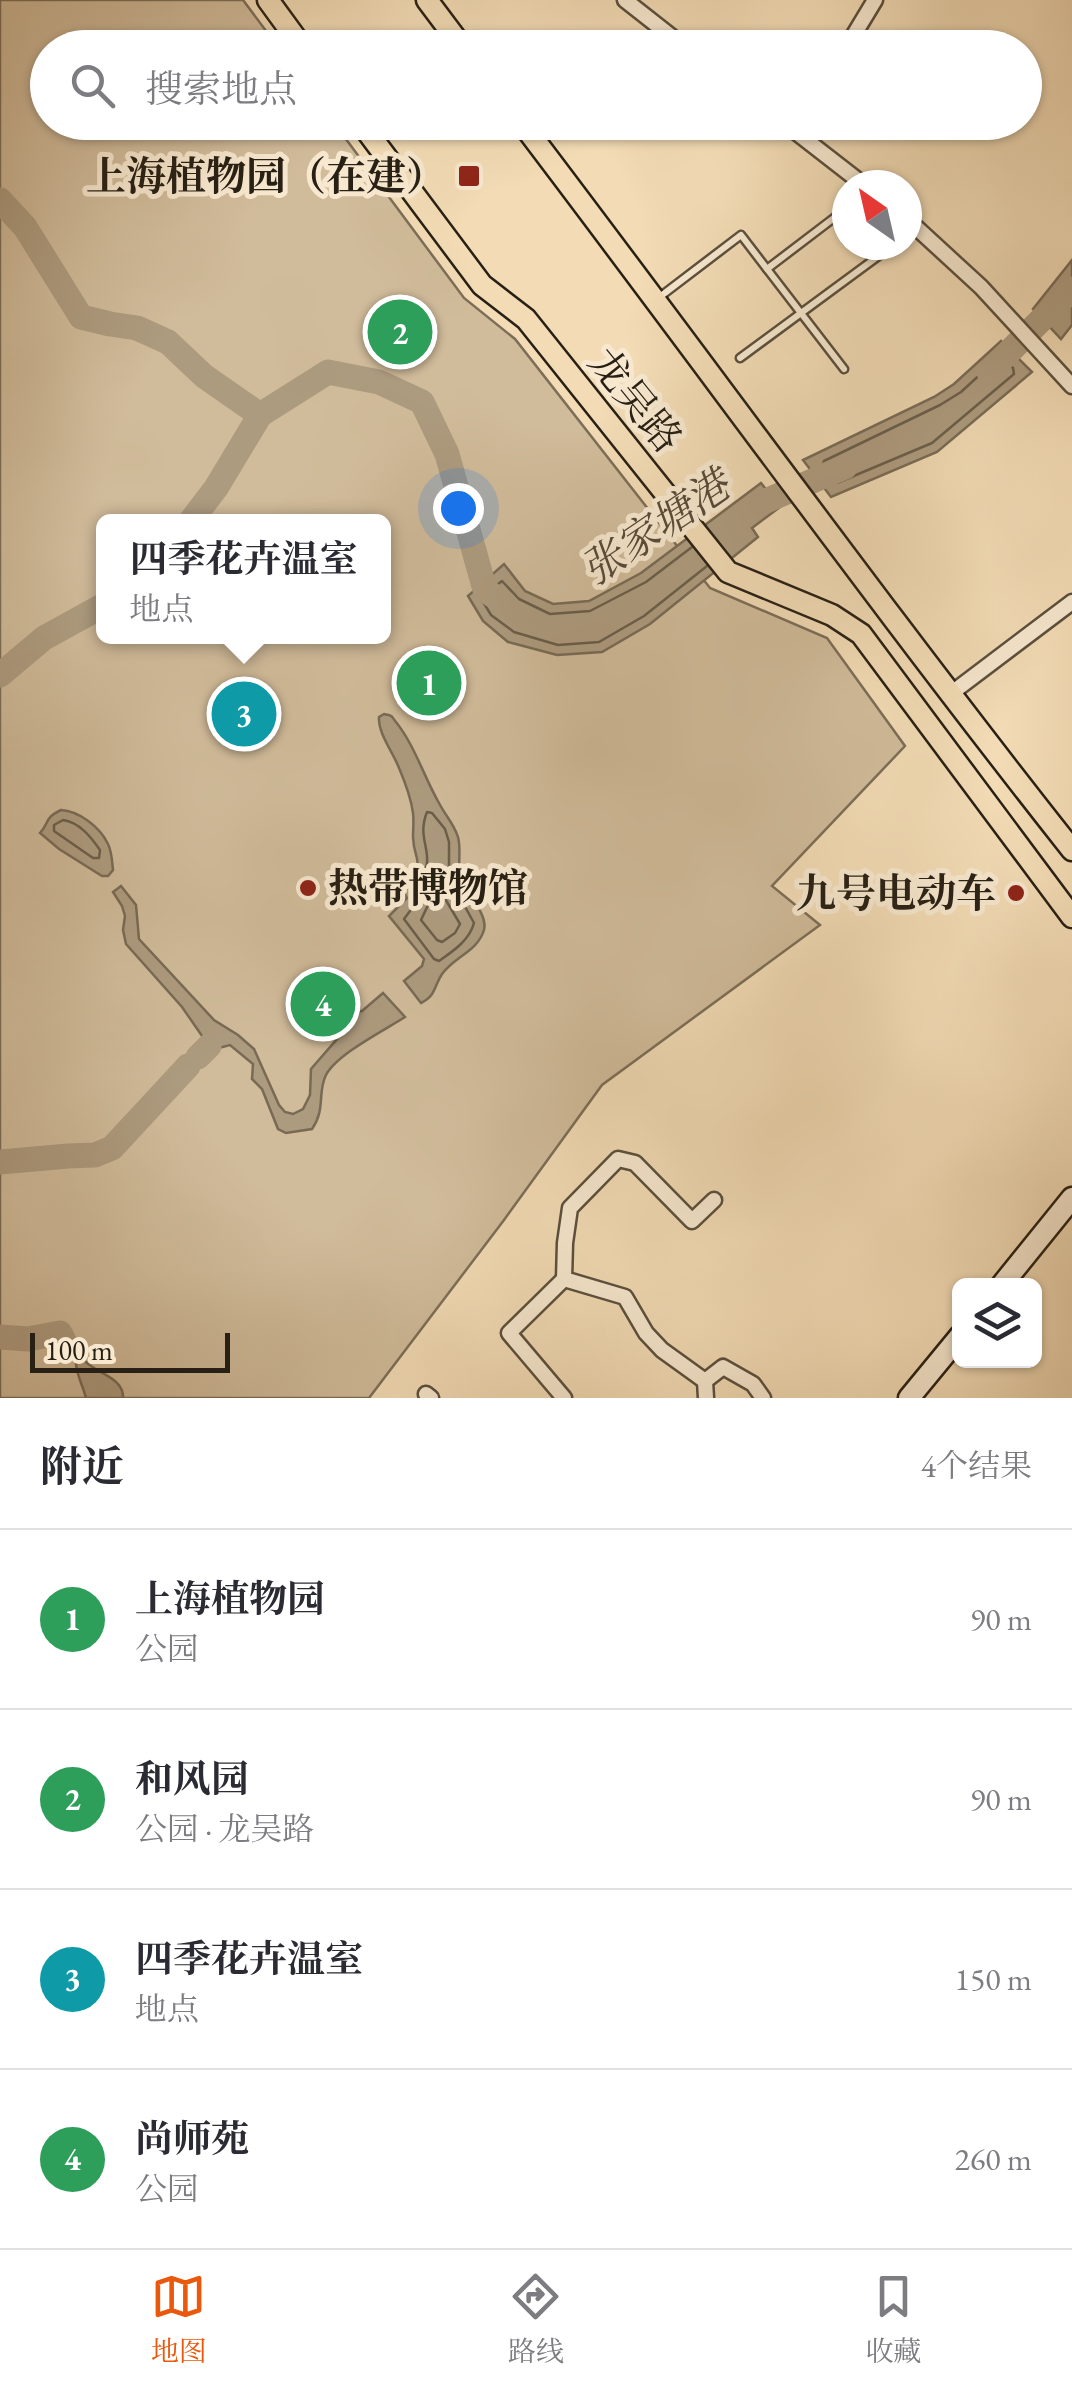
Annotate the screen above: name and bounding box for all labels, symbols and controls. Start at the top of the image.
search box [30,30,1042,140]
icon: search [65,58,120,113]
text: 搜索地点 [145,64,297,113]
place label: 上海植物园（在建） [86,150,446,202]
marker: 上海植物园（在建） [456,163,482,189]
north arrow [832,170,922,260]
pin: 2 [368,294,432,370]
street label: 龙吴路 [578,337,694,463]
water label: 张家塘港 [570,455,744,597]
your location [433,483,484,534]
popup [96,514,391,644]
text: 四季花卉温室 [129,534,358,583]
text: 地点 [129,588,194,630]
pin: 1 [396,646,462,720]
pin: 3 [212,676,276,752]
place label: 热带博物馆 [328,862,528,914]
place label: 九号电动车 [796,867,996,919]
marker: 热带博物馆 [297,877,319,899]
marker: 九号电动车 [1005,882,1027,904]
pin: 4 [290,966,356,1042]
map controls [952,1278,1042,1368]
button: layers [952,1278,1042,1368]
scale bar [30,1328,230,1372]
text: 100 m [45,1332,113,1368]
text: 附近 [40,1439,124,1494]
text: 4个结果 [921,1445,1032,1487]
text: 上海植物园 [135,1574,325,1623]
text: 1 [64,1598,81,1640]
text: 90 m [970,1598,1032,1640]
text: 公园 [135,1628,199,1670]
text: 和风园 [135,1754,249,1803]
text: 2 [64,1778,81,1820]
text: 90 m [970,1778,1032,1820]
text: 公园 · 龙吴路 [135,1808,314,1850]
text: 四季花卉温室 [135,1934,363,1983]
text: 3 [64,1958,81,2000]
text: 150 m [955,1958,1032,2000]
text: 地点 [135,1988,199,2030]
text: 尚师苑 [135,2114,249,2163]
text: 4 [64,2138,81,2180]
text: 260 m [955,2138,1032,2180]
text: 公园 [135,2168,199,2210]
tab: 地图 [151,2269,207,2369]
tab: 路线 [508,2269,564,2369]
tab: 收藏 [865,2269,921,2369]

